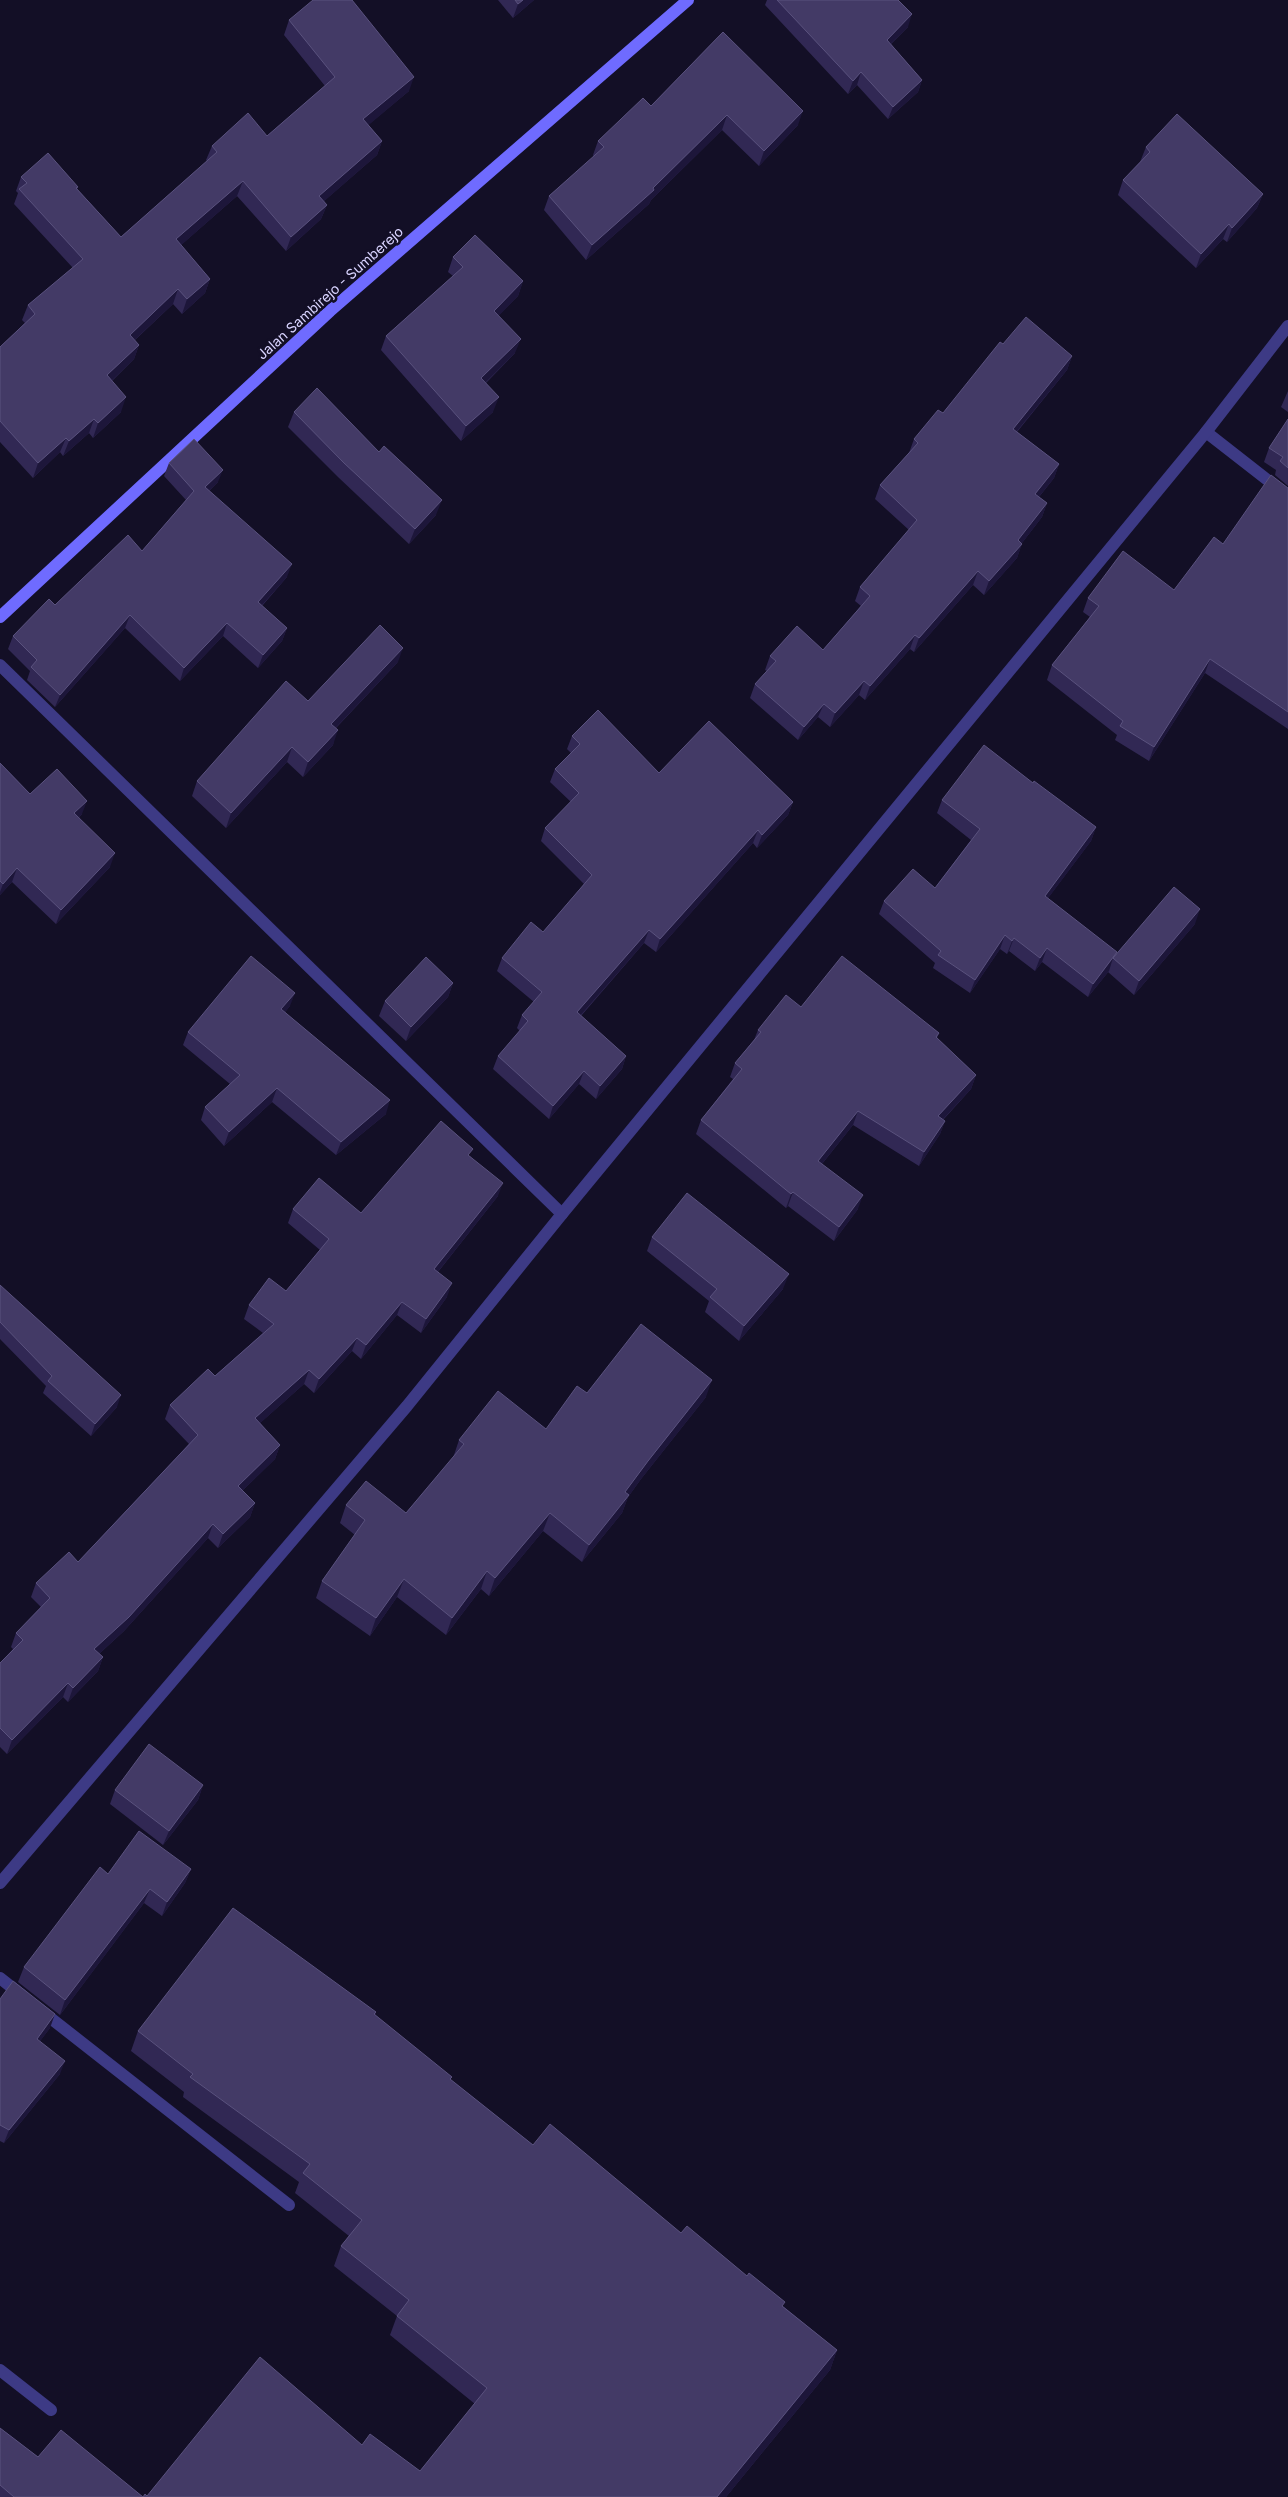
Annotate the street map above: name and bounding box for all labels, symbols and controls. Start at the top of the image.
street label: Jalan Sambirejo - Sumberejo [253,222,406,363]

